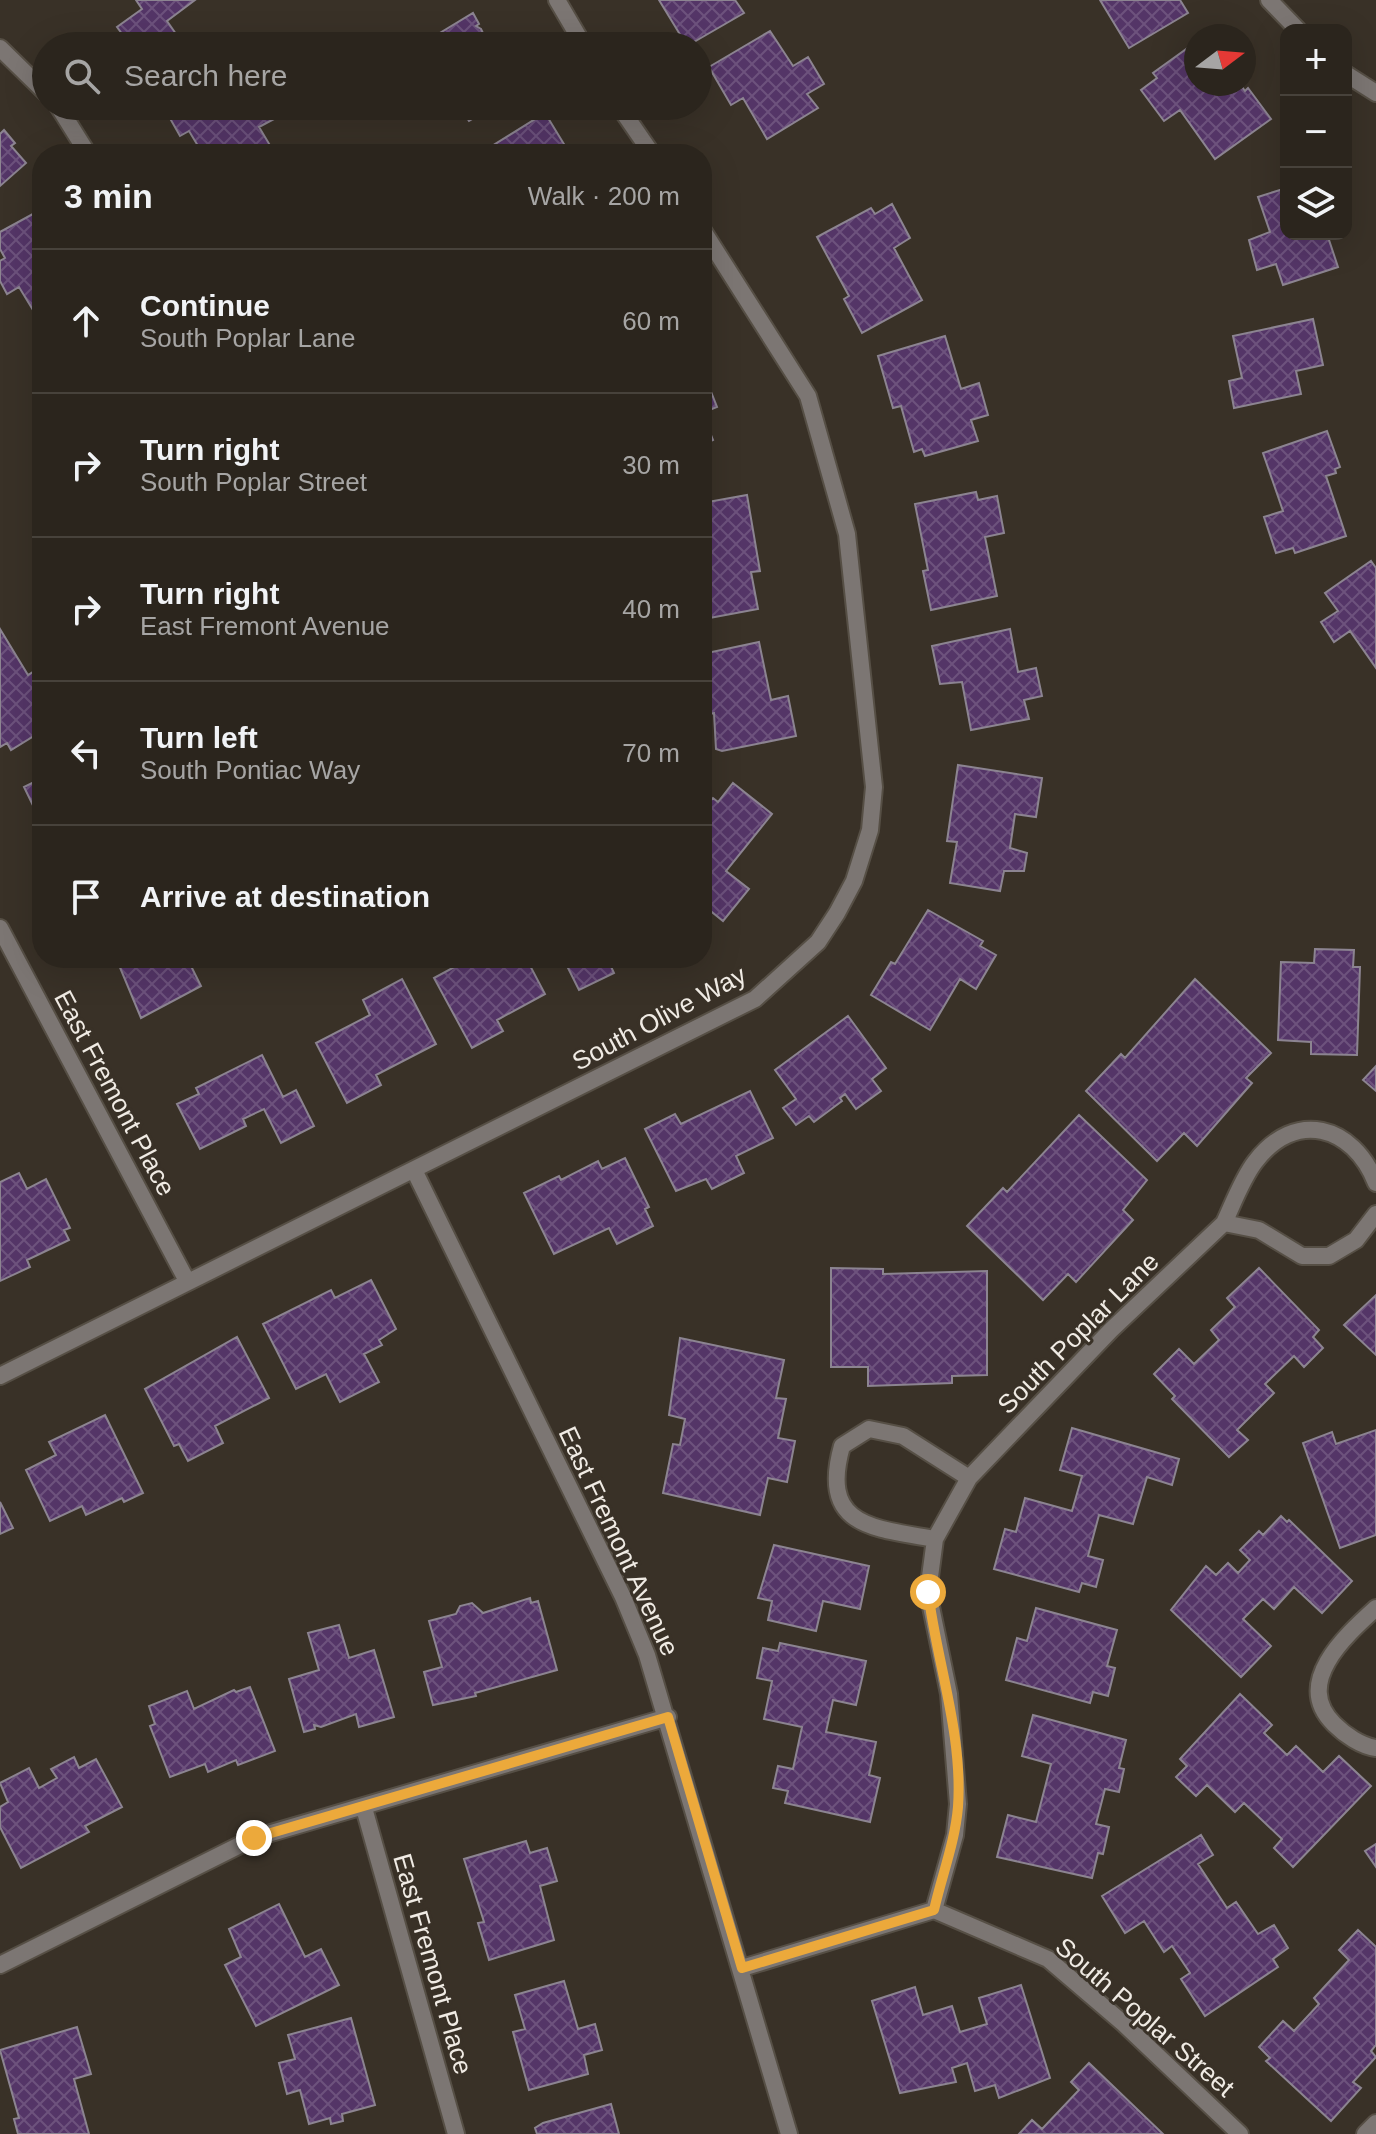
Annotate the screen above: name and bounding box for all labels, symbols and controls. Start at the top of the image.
north arrow [1184,24,1256,96]
map controls [1280,24,1352,240]
button: + [1280,24,1352,96]
search box [32,32,712,120]
icon: search [60,54,104,98]
text: Search here [124,59,287,92]
button: − [1280,96,1352,168]
button: layers [1280,168,1352,240]
text: 3 min [64,177,153,215]
text: Walk · 200 m [528,181,680,211]
text: Continue [140,289,270,322]
icon: ahead [64,299,108,343]
text: 60 m [622,306,680,336]
text: South Poplar Lane [140,323,355,353]
text: Turn right [140,433,279,466]
icon: right [64,443,108,487]
text: 30 m [622,450,680,480]
text: South Poplar Street [140,467,367,497]
text: Turn right [140,577,279,610]
icon: right [64,587,108,631]
text: 40 m [622,594,680,624]
text: East Fremont Avenue [140,611,390,641]
text: Turn left [140,721,258,754]
icon: left [64,731,108,775]
text: 70 m [622,738,680,768]
text: South Pontiac Way [140,755,360,785]
icon: arrive [64,875,108,919]
text: Arrive at destination [140,880,430,913]
street label: South Olive Way [567,960,751,1076]
street label: East Fremont Place [48,985,182,1201]
street label: South Poplar Lane [991,1246,1165,1420]
street label: East Fremont Avenue [553,1422,685,1660]
route start [910,1574,946,1610]
route end [236,1820,272,1856]
street label: East Fremont Place [387,1850,479,2078]
street label: South Poplar Street [1050,1931,1241,2103]

